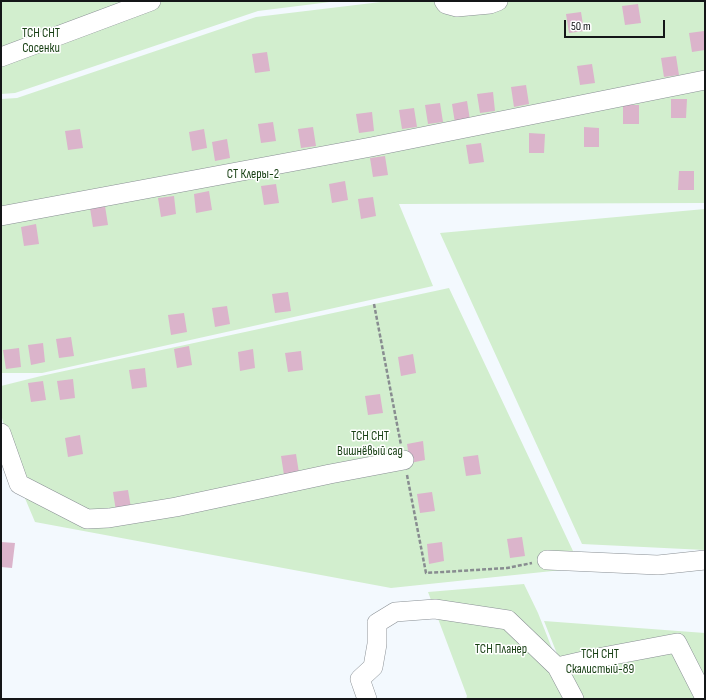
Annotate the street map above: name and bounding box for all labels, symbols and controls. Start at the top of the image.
scale bar [566,12,667,38]
text: 50 m [571,19,591,34]
park label: ТСН СНТ Сосенки [22,26,60,57]
park label: СТ Клеры-2 [227,167,279,183]
park label: ТСН СНТ Вишнёвый сад [337,429,403,460]
park label: ТСН Планер [475,642,527,658]
park label: ТСН СНТ Скалистый-89 [566,647,634,678]

